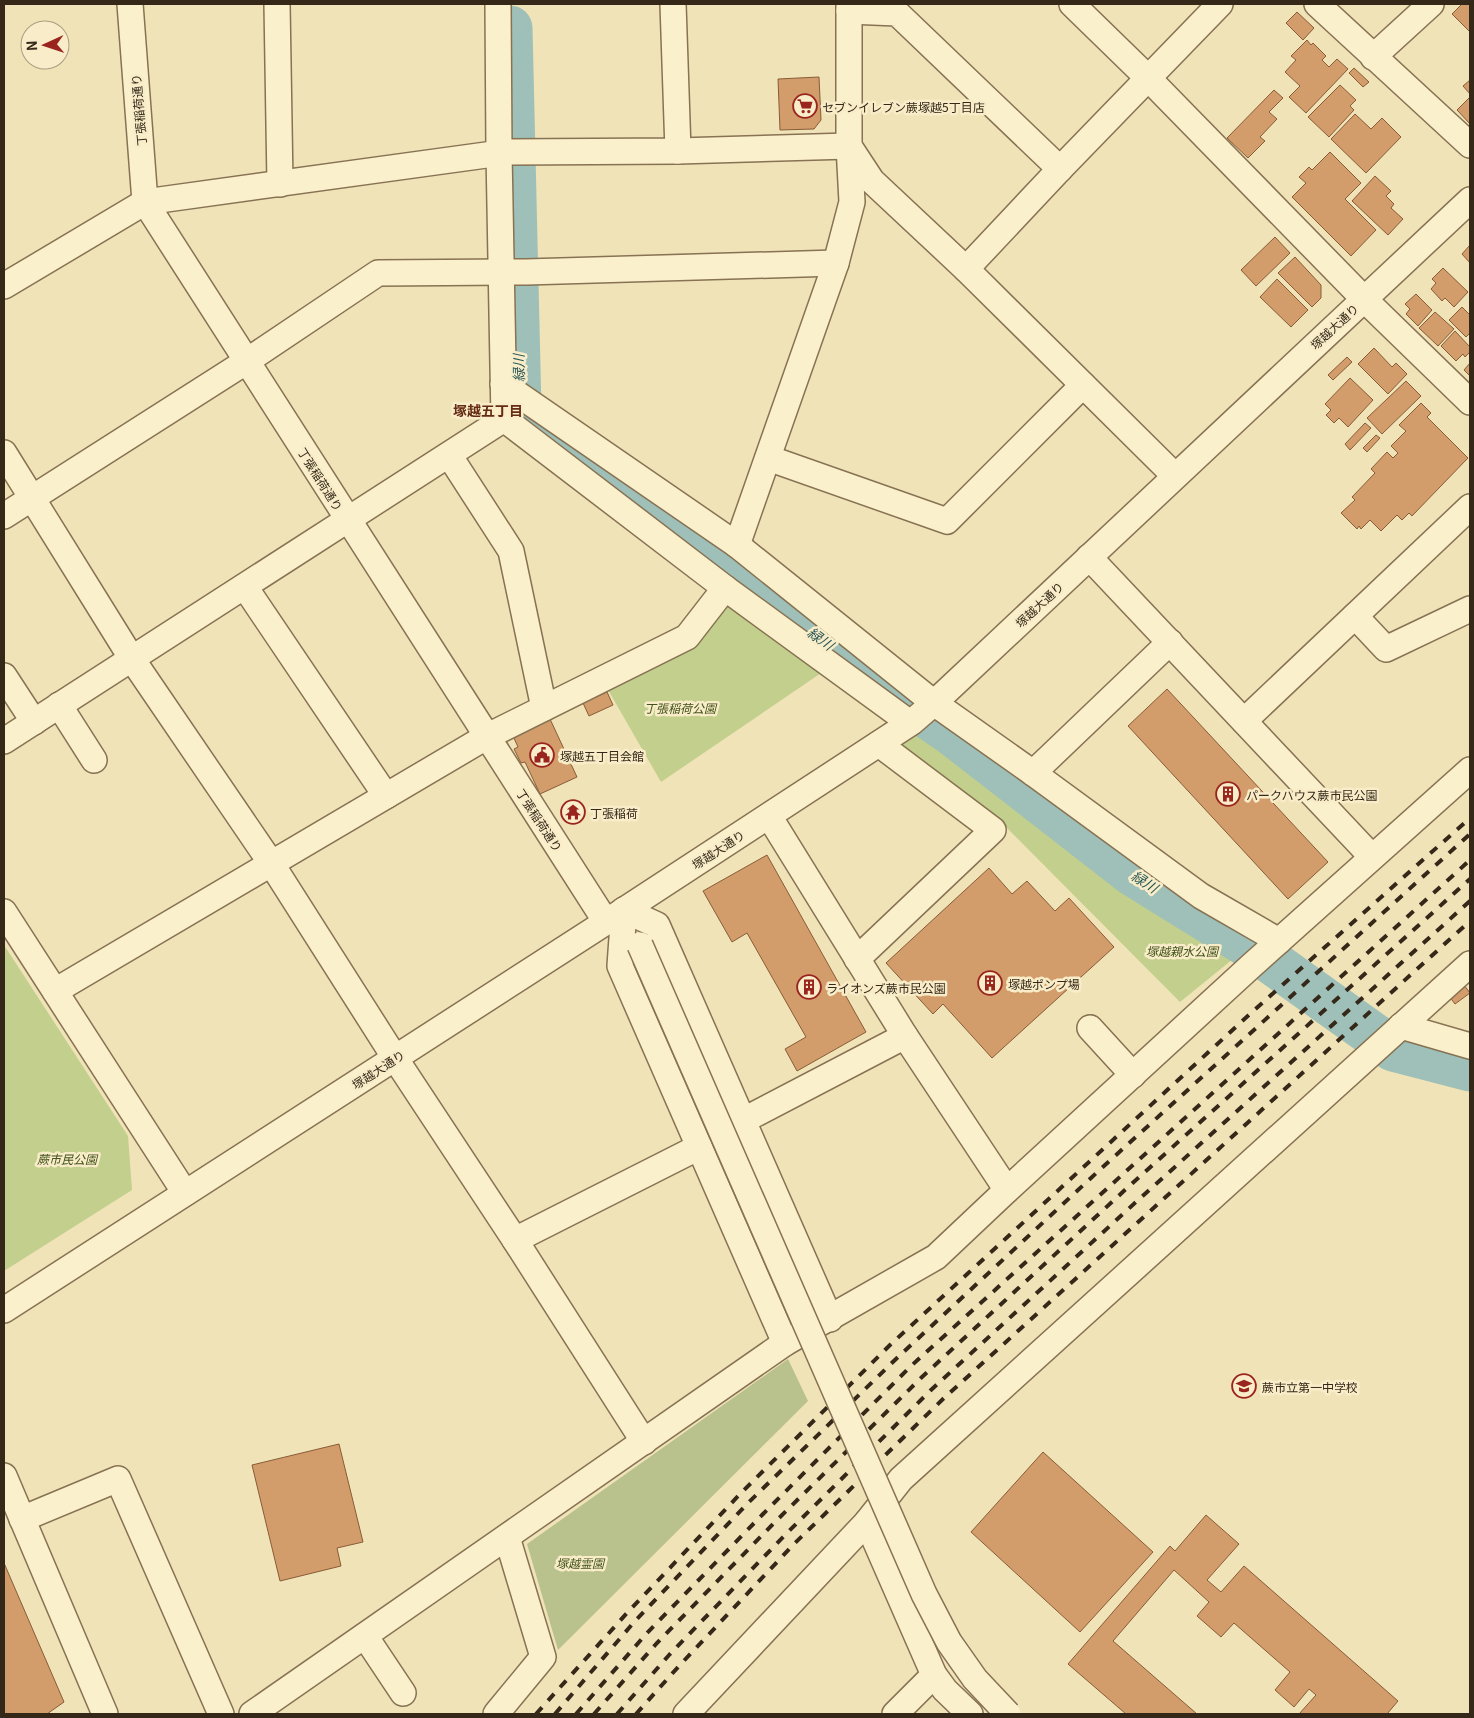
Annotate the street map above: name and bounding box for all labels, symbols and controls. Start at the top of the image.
north arrow [20,20,70,70]
text: N [21,40,41,51]
street label: 丁張稲荷通り [126,73,150,147]
supermarket icon: セブンイレブン蕨塚越5丁目店 [792,93,818,119]
place label: セブンイレブン蕨塚越5丁目店 [822,98,985,115]
street label: 塚越大通り [1306,299,1362,353]
water label: 緑川 [508,352,528,382]
district label: 塚越五丁目 [453,400,523,420]
street label: 丁張稲荷通り [295,444,347,514]
street label: 塚越大通り [1011,577,1067,631]
water label: 緑川 [804,622,840,655]
park label: 丁張稲荷公園 [644,699,718,716]
public building icon: 塚越五丁目会館 [529,742,555,768]
place label: 塚越五丁目会館 [560,747,644,764]
building icon: パークハウス蕨市民公園 [1215,781,1241,807]
street label: 丁張稲荷通り [513,785,567,855]
place label: パークハウス蕨市民公園 [1246,786,1377,803]
temple icon: 丁張稲荷 [560,799,586,825]
place label: 丁張稲荷 [590,804,638,821]
street label: 塚越大通り [688,826,748,872]
water label: 緑川 [1128,865,1164,898]
park label: 塚越親水公園 [1146,942,1220,959]
building icon: 塚越ポンプ場 [977,970,1003,996]
building icon: ライオンズ蕨市民公園 [796,974,822,1000]
place label: 塚越ポンプ場 [1008,975,1080,992]
place label: ライオンズ蕨市民公園 [826,979,946,996]
street label: 塚越大通り [348,1046,408,1092]
park label: 蕨市民公園 [37,1150,99,1167]
school or university icon: 蕨市立第一中学校 [1231,1373,1257,1399]
place label: 蕨市立第一中学校 [1262,1378,1358,1395]
park label: 塚越霊園 [556,1554,606,1571]

